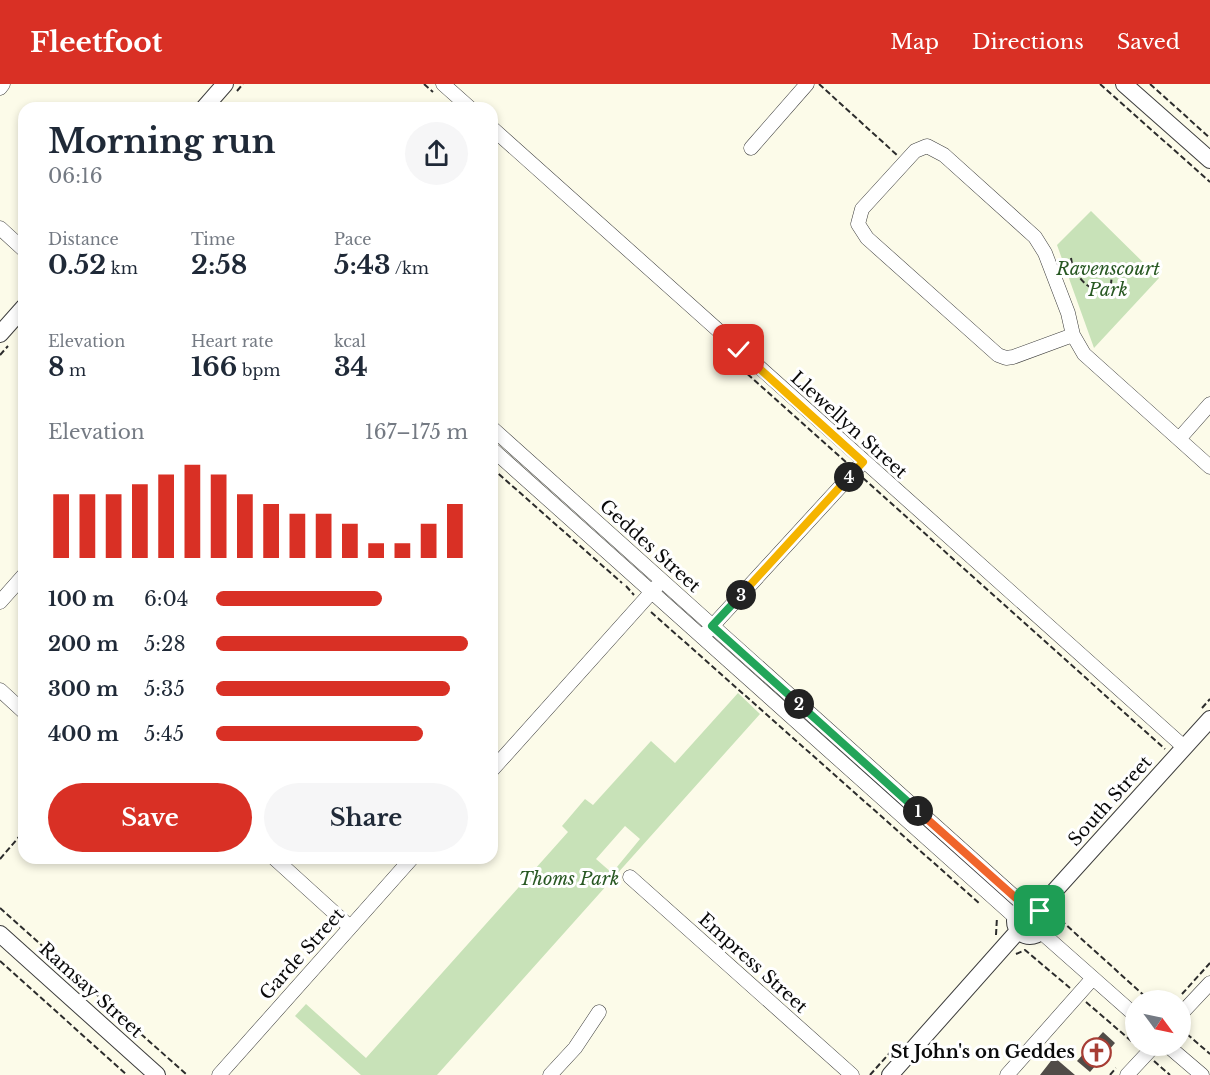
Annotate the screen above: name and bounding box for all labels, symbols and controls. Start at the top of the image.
text: Fleetfoot [30,25,162,60]
text: Map [890,29,939,55]
text: Directions [972,29,1084,55]
text: Saved [1117,29,1180,55]
text: Morning run [48,121,276,162]
button: share [405,122,468,185]
text: 06:16 [48,164,103,188]
text: Distance [48,229,119,249]
text: Time [191,229,235,249]
text: Pace [334,229,371,249]
text: 0.52 [48,249,106,281]
text: 2:58 [191,249,247,281]
text: 5:43 [334,249,391,281]
text: km [106,258,138,278]
text: /km [391,258,429,278]
park label: Ravenscourt Park [1055,258,1160,301]
pin [713,324,764,375]
text: Elevation [48,331,125,351]
text: Heart rate [191,331,273,351]
text: kcal [334,331,366,351]
icon: check [722,333,755,366]
text: 8 [48,351,65,383]
text: 166 [191,351,237,383]
text: 34 [334,351,368,383]
text: m [65,360,86,380]
text: bpm [237,360,280,380]
street label: Llewellyn Street [786,367,912,483]
text: Elevation [48,420,145,444]
text: 167–175 m [365,420,468,444]
pin: 4 [834,462,864,492]
text: 4 [844,467,854,487]
street label: Geddes Street [595,495,705,597]
pin: 3 [726,580,756,610]
text: 3 [736,585,746,605]
text: 100 m [48,587,114,611]
text: 6:04 [144,587,189,611]
text: 200 m [48,632,119,656]
text: 5:28 [144,632,186,656]
text: 300 m [48,677,118,701]
text: 5:35 [144,677,185,701]
pin: 2 [784,689,814,719]
text: 2 [794,694,804,714]
text: 400 m [48,722,119,746]
text: 5:45 [144,722,184,746]
street label: South Street [1064,751,1156,851]
button: Save [48,783,252,852]
button: Share [264,783,468,852]
pin: 1 [903,796,933,826]
text: 1 [915,801,921,821]
park label: Thoms Park [519,868,619,890]
pin [1014,885,1065,936]
icon: arrive [1023,894,1056,927]
street label: Garde Street [255,903,349,1004]
street label: Empress Street [694,908,812,1018]
street label: Ramsay Street [35,938,147,1042]
north arrow [1125,990,1191,1056]
map controls [1125,990,1191,1056]
church icon: St John's on Geddes [1080,1036,1112,1068]
place label: St John's on Geddes [890,1041,1075,1063]

